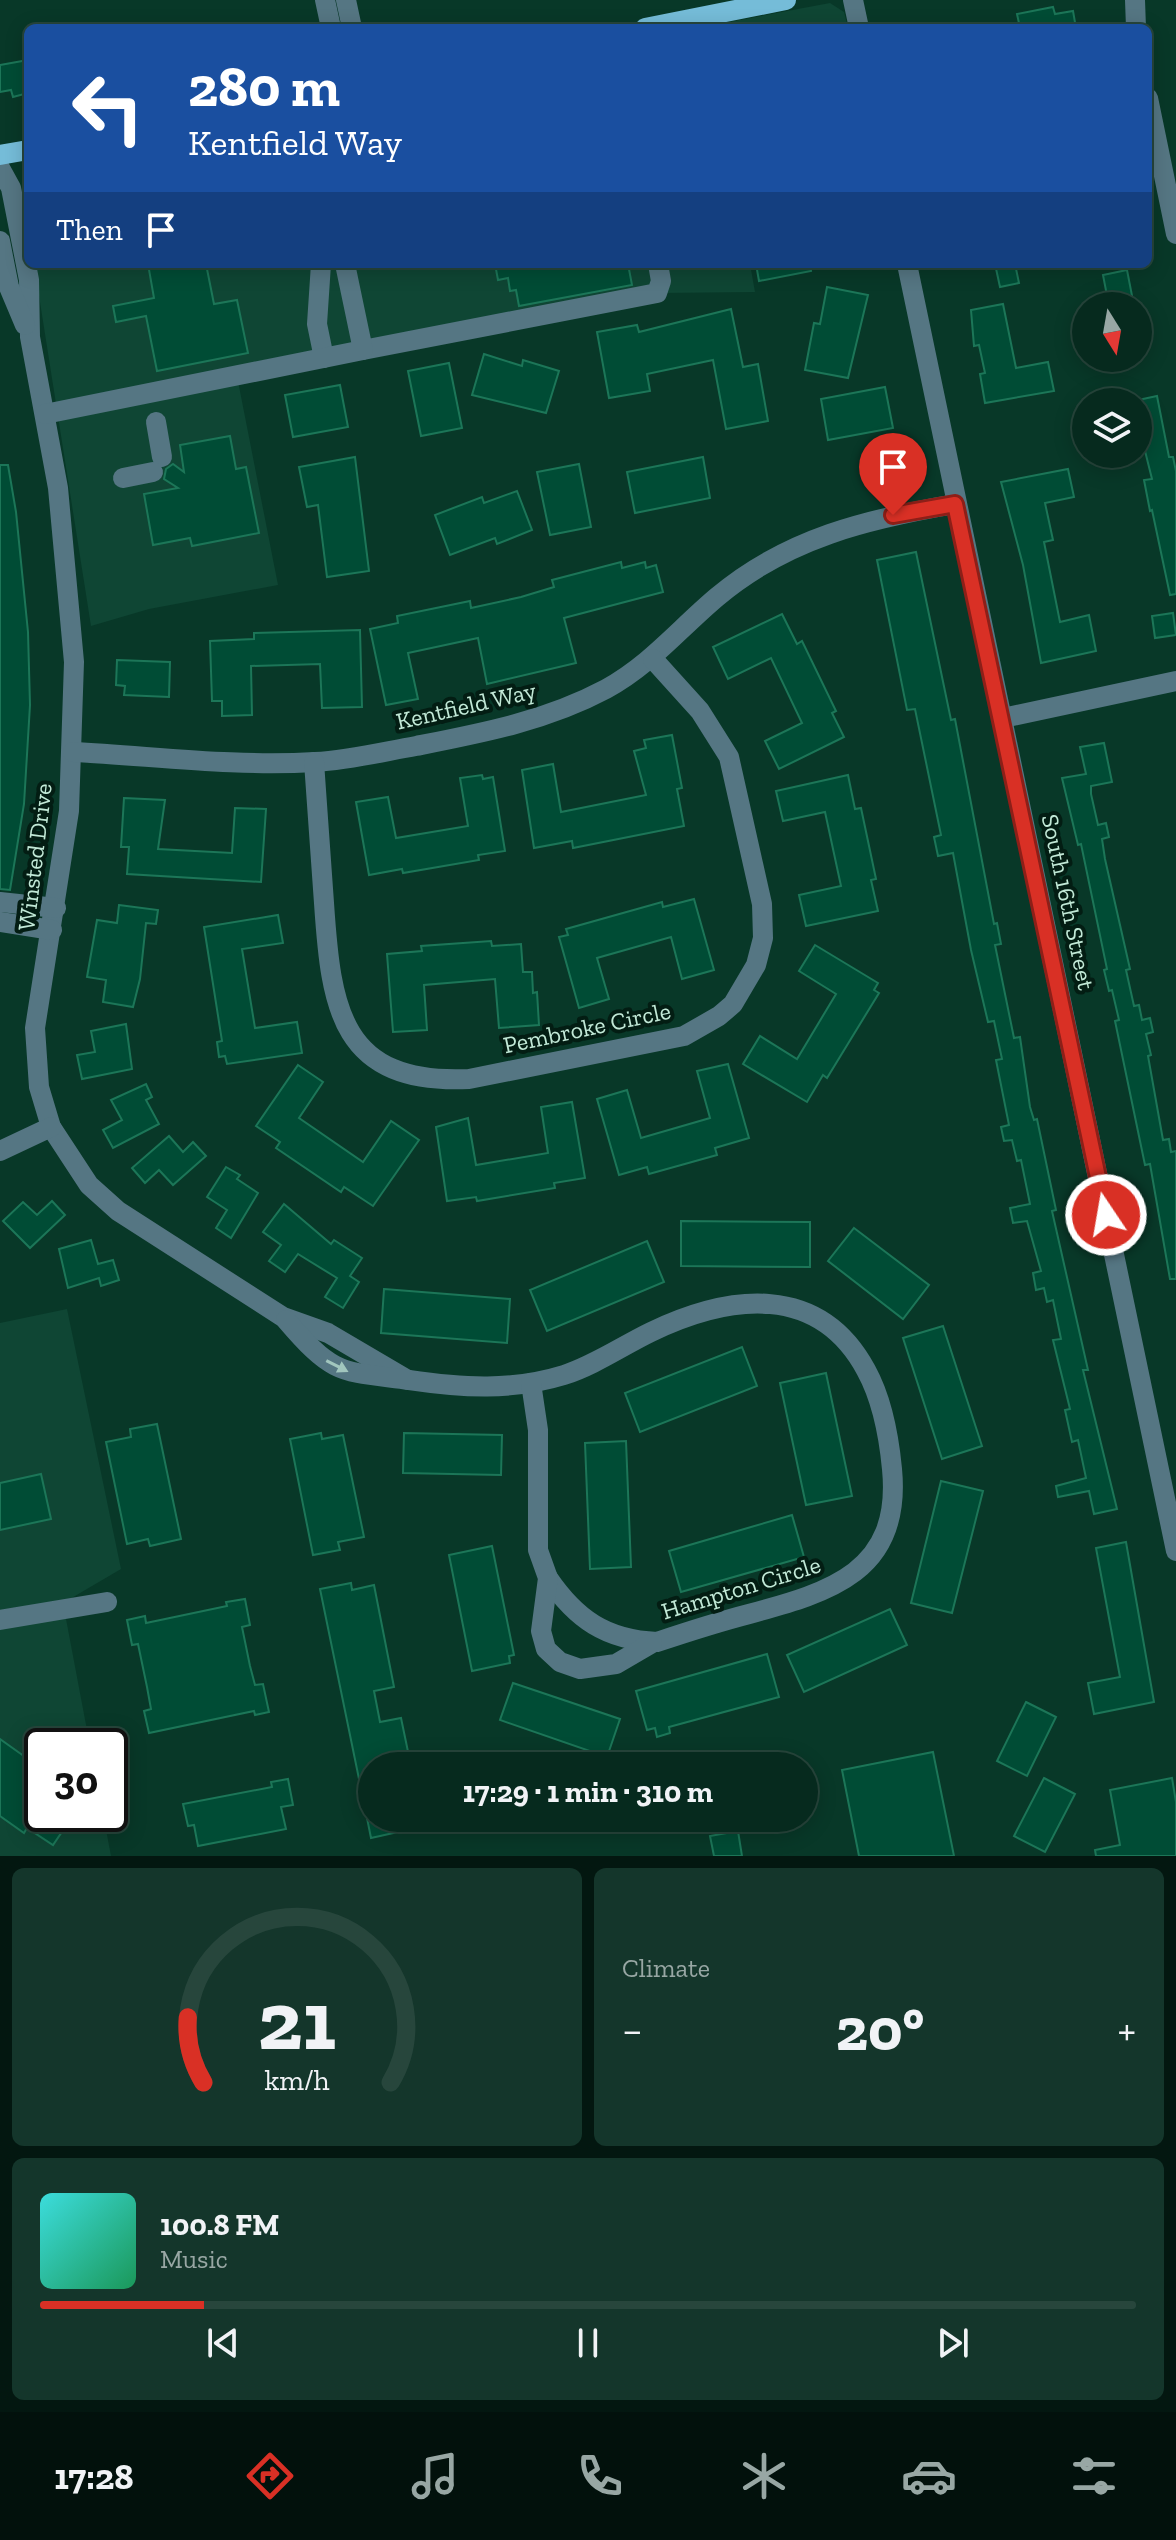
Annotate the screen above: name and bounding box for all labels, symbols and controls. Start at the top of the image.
text: 280 m [188,53,340,120]
icon: left [56,56,160,160]
text: Kentfield Way [188,121,402,164]
icon: arrive [139,208,183,252]
text: Then [56,212,123,248]
north arrow [1072,292,1152,372]
map controls [1072,292,1152,468]
button: layers [1072,388,1152,468]
pin [859,433,927,515]
icon: arrive [871,445,915,489]
street label: Kentfield Way [393,675,539,736]
street label: Winsted Drive [11,782,58,932]
street label: South 16th Street [1036,811,1101,992]
street label: Pembroke Circle [501,996,673,1059]
position arrow [1064,1173,1148,1257]
one-way arrow [326,1359,348,1373]
street label: Hampton Circle [658,1550,824,1625]
speed limit sign: 30 [24,1728,128,1832]
text: 17:29 · 1 min · 310 m [463,1774,713,1810]
text: Climate [622,1952,710,1984]
text: 21 [258,1970,336,2070]
text: 20° [836,1993,924,2065]
text: − [622,2003,643,2056]
text: + [1117,2003,1136,2056]
text: km/h [264,2063,330,2097]
text: 100.8 FM [160,2207,279,2243]
text: Music [160,2243,228,2275]
icon: previous [201,2321,245,2365]
icon: pause [566,2321,610,2365]
icon: next [931,2321,975,2365]
icon: directions [242,2448,298,2504]
icon: music [407,2448,463,2504]
icon: phone [572,2448,628,2504]
icon: climate [736,2448,792,2504]
icon: car [901,2448,957,2504]
icon: filters [1066,2448,1122,2504]
text: 17:28 [54,2455,134,2498]

